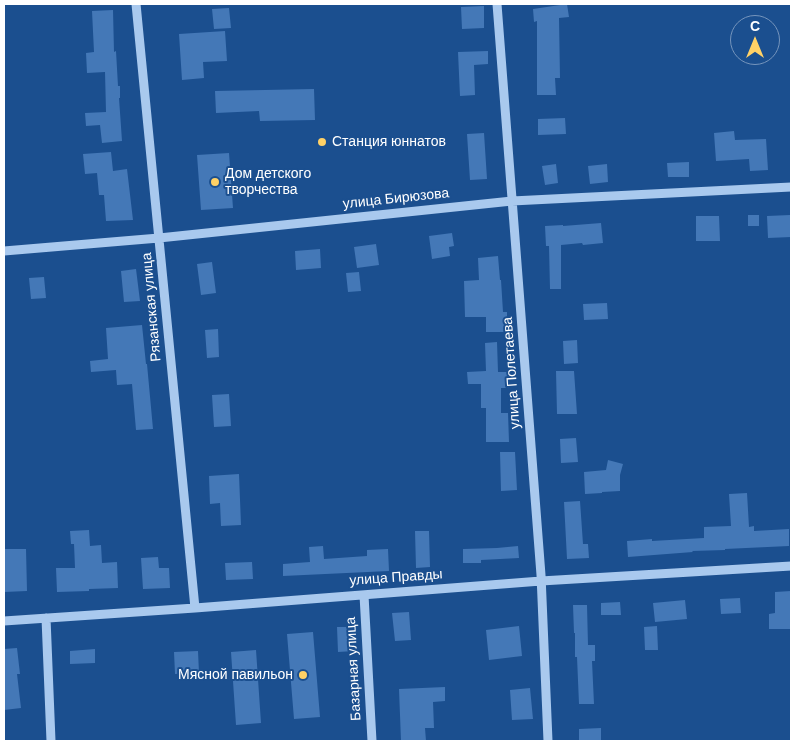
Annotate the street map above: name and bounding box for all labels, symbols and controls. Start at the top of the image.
north arrow [730,15,780,65]
text: С [750,17,760,35]
place label: Станция юннатов [332,134,446,150]
marker: Станция юннатов [316,136,328,148]
place label: Дом детского творчества [225,166,311,198]
marker: Дом детского творчества [209,176,221,188]
street label: улица Бирюзова [342,185,450,213]
street label: Рязанская улица [139,252,165,362]
street label: улица Полетаева [500,316,524,430]
street label: улица Правды [349,566,443,590]
street label: Базарная улица [343,617,365,721]
place label: Мясной павильон [178,667,293,683]
marker: Мясной павильон [297,669,309,681]

